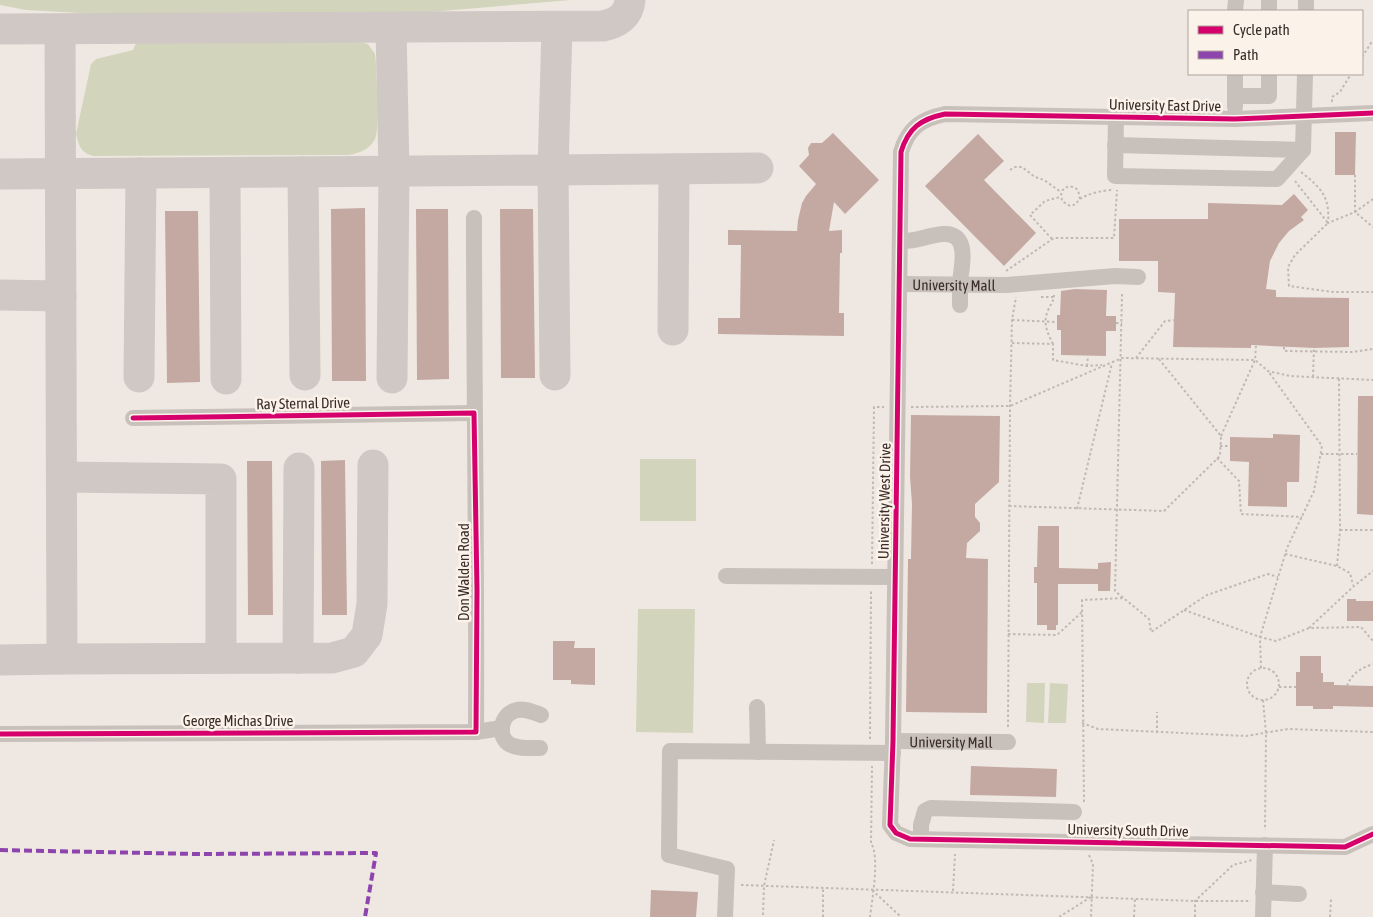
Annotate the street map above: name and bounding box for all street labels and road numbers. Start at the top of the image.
street label: University East Drive [1109,96,1221,114]
street label: University Mall [912,276,996,293]
street label: Ray Sternal Drive [256,394,350,412]
street label: University West Drive [874,443,894,559]
street label: Don Walden Road [455,523,472,621]
street label: George Michas Drive [183,712,293,729]
street label: University Mall [909,733,993,750]
street label: University South Drive [1067,820,1189,840]

